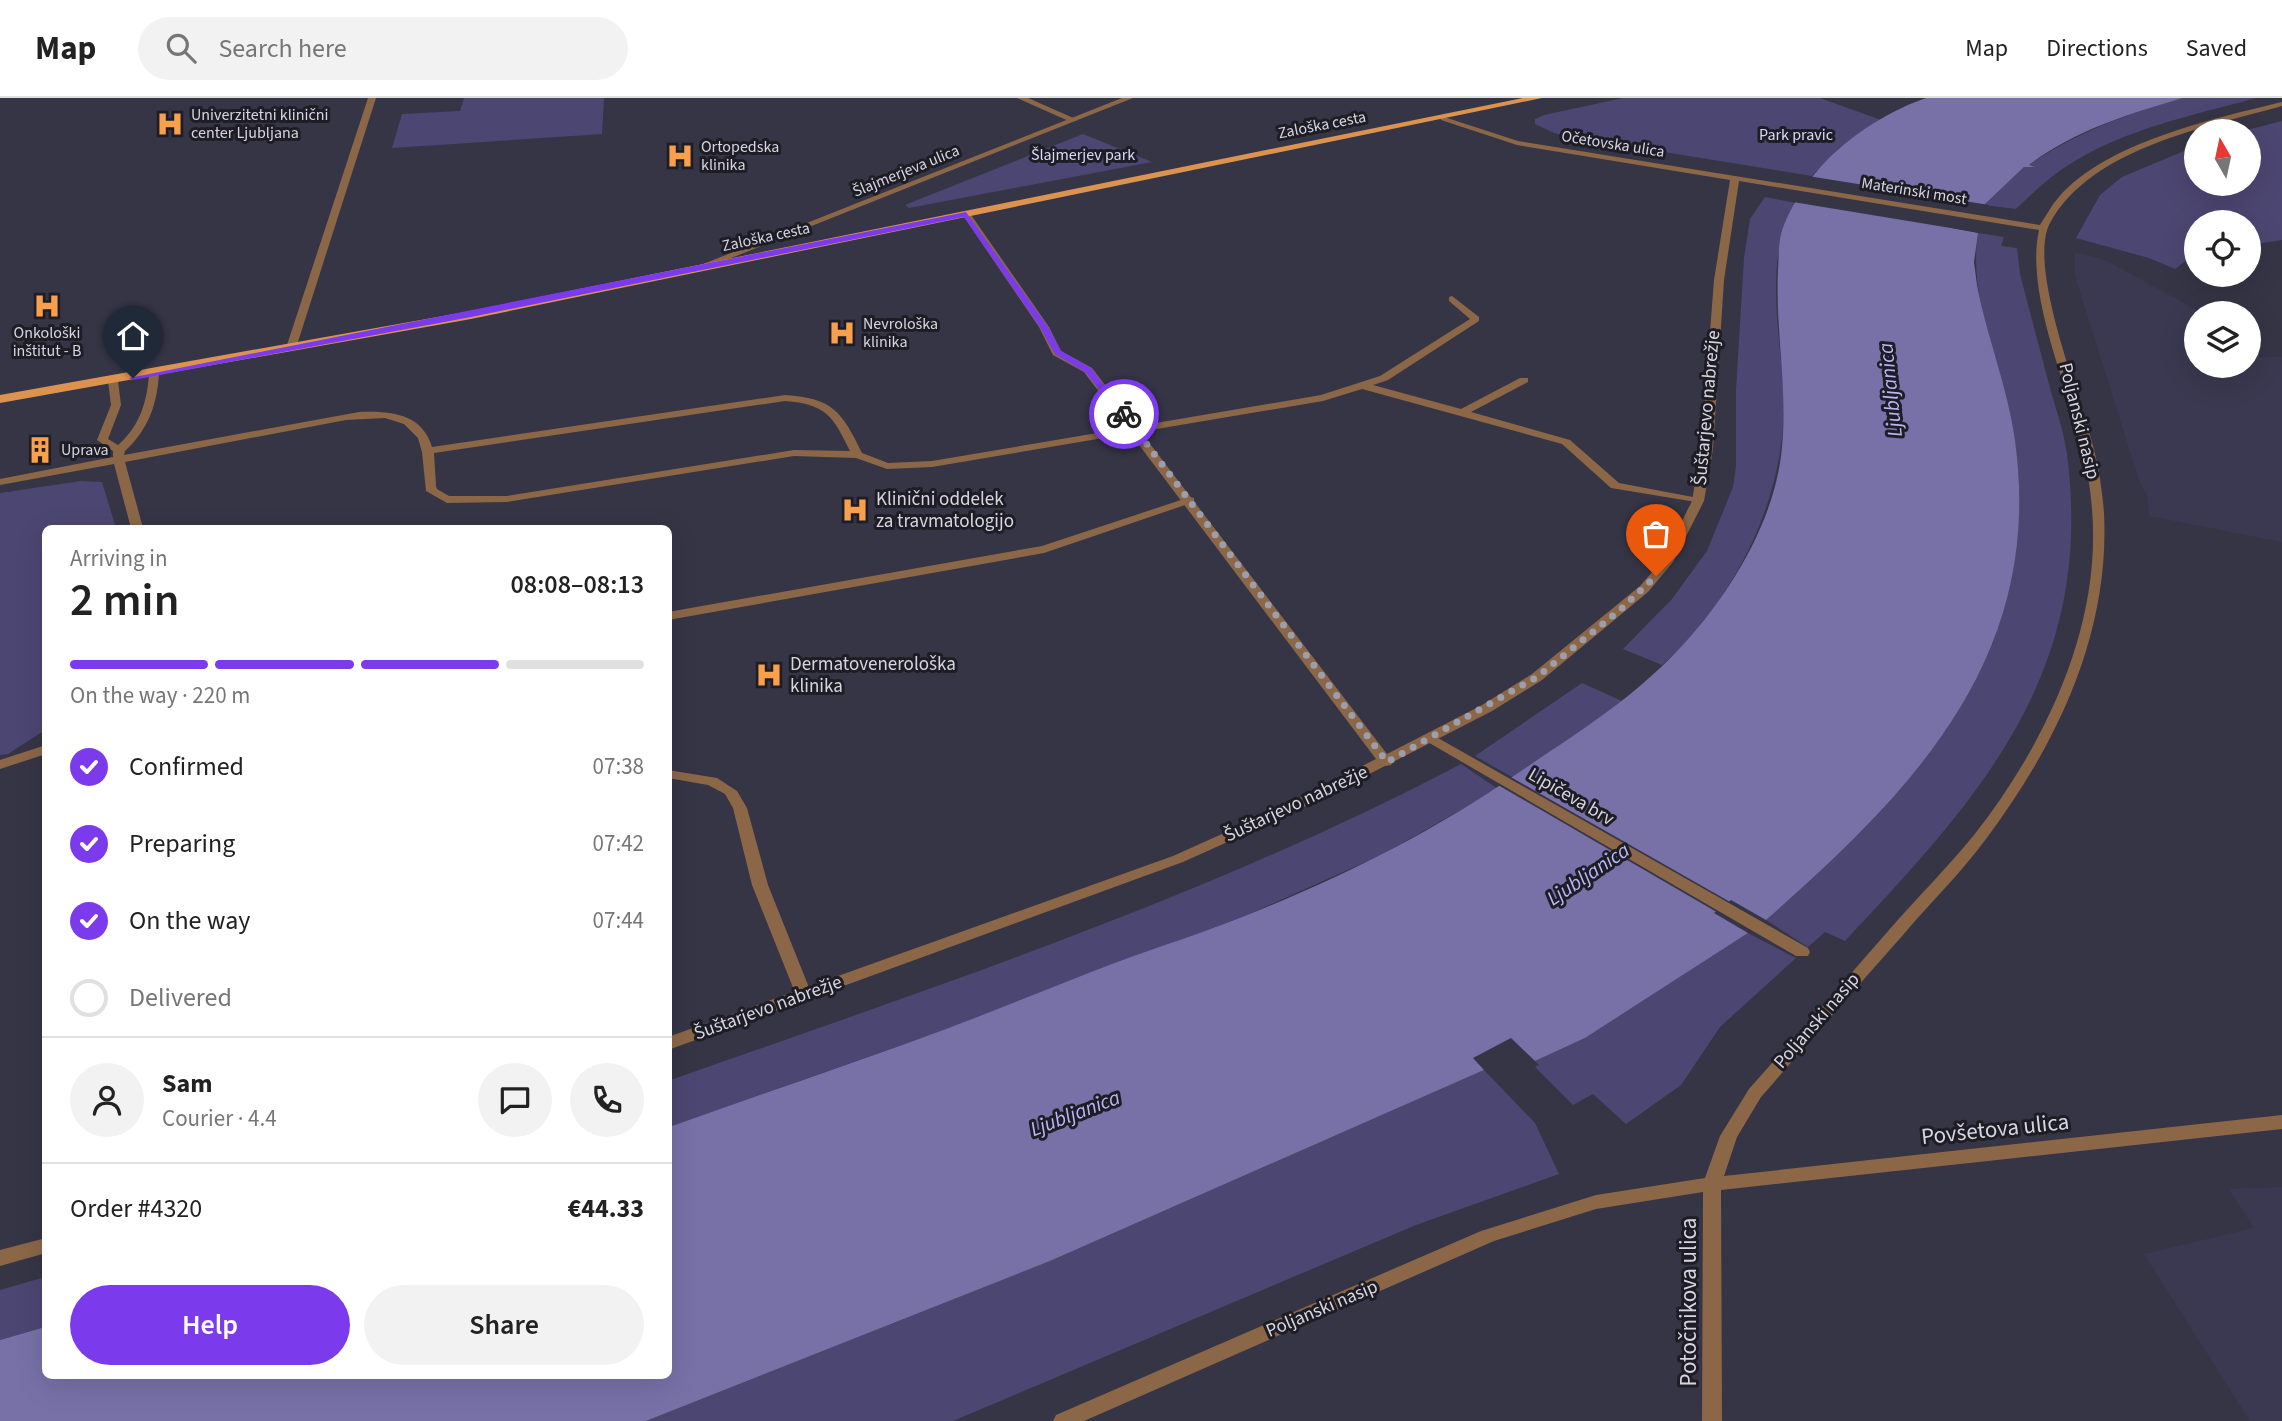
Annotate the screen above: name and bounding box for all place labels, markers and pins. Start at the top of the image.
place label: Univerzitetni klinični center Ljubljana [191,104,328,144]
hospital icon: Univerzitetni klinični center Ljubljana [155,109,185,139]
place label: Ortopedska klinika [701,136,779,176]
hospital icon: Ortopedska klinika [665,141,695,171]
hospital icon: Onkološki inštitut - B [32,291,62,321]
pin [103,306,163,378]
place label: Nevrološka klinika [863,313,938,353]
hospital icon: Nevrološka klinika [827,318,857,348]
place label: Onkološki inštitut - B [13,322,81,362]
building icon: Uprava [25,435,55,465]
place label: Uprava [61,439,109,461]
place label: Klinični oddelek za travmatologijo [876,486,1014,535]
hospital icon: Klinični oddelek za travmatologijo [840,495,870,525]
pin [1626,504,1686,576]
place label: Dermatovenerološka klinika [790,651,956,700]
hospital icon: Dermatovenerološka klinika [754,660,784,690]

